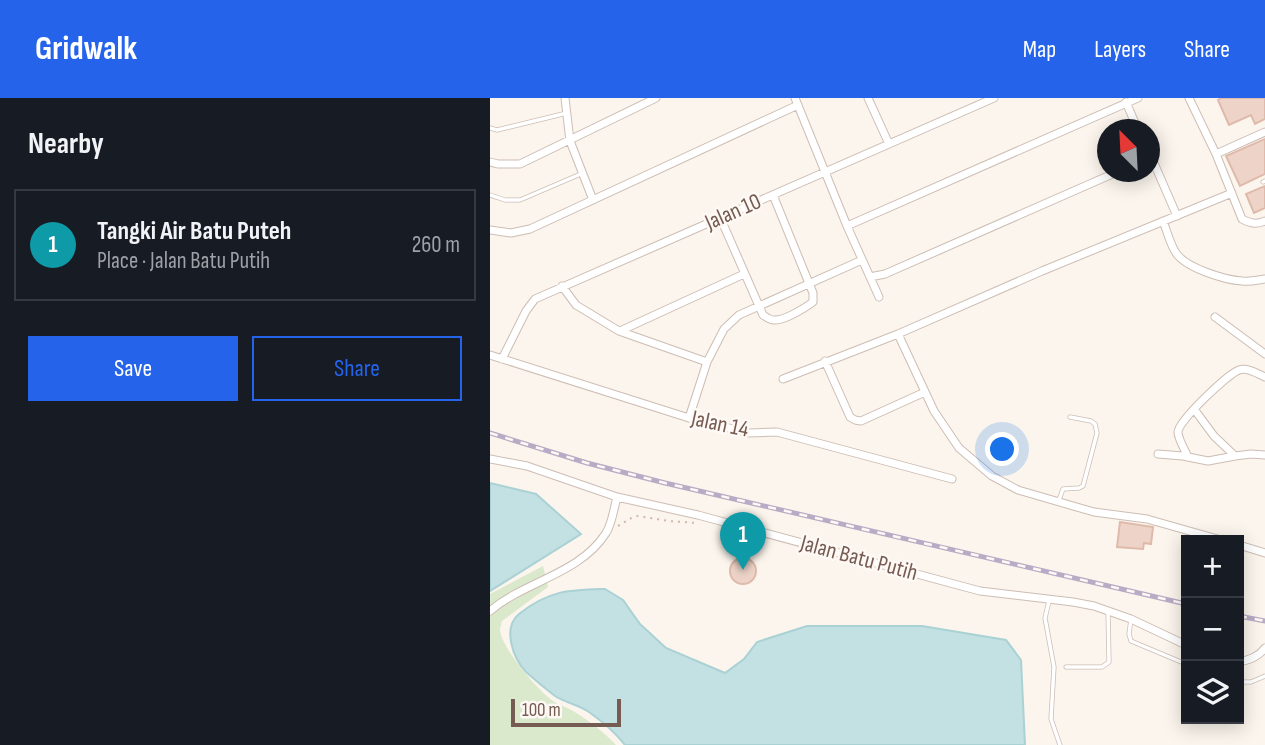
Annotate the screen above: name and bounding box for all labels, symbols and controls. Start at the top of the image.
text: Gridwalk [35,29,137,69]
text: Map [1023,35,1056,64]
text: Layers [1094,35,1146,64]
text: Share [1184,35,1230,64]
north arrow [1097,119,1160,182]
text: Nearby [28,126,104,162]
street label: Jalan 10 [700,187,765,237]
text: Tangki Air Batu Puteh [97,216,291,247]
text: 1 [48,231,58,259]
text: 260 m [412,231,460,259]
text: Place · Jalan Batu Putih [97,247,270,275]
button: Save [28,336,238,401]
button: Share [252,336,462,401]
street label: Jalan 14 [688,404,752,444]
your location [985,432,1019,466]
pin: 1 [720,512,766,570]
street label: Jalan Batu Putih [796,529,921,587]
map controls [1181,535,1244,724]
button: + [1181,535,1244,598]
button: − [1181,598,1244,661]
button: layers [1181,661,1244,724]
scale bar [511,696,621,728]
text: 100 m [522,699,561,722]

